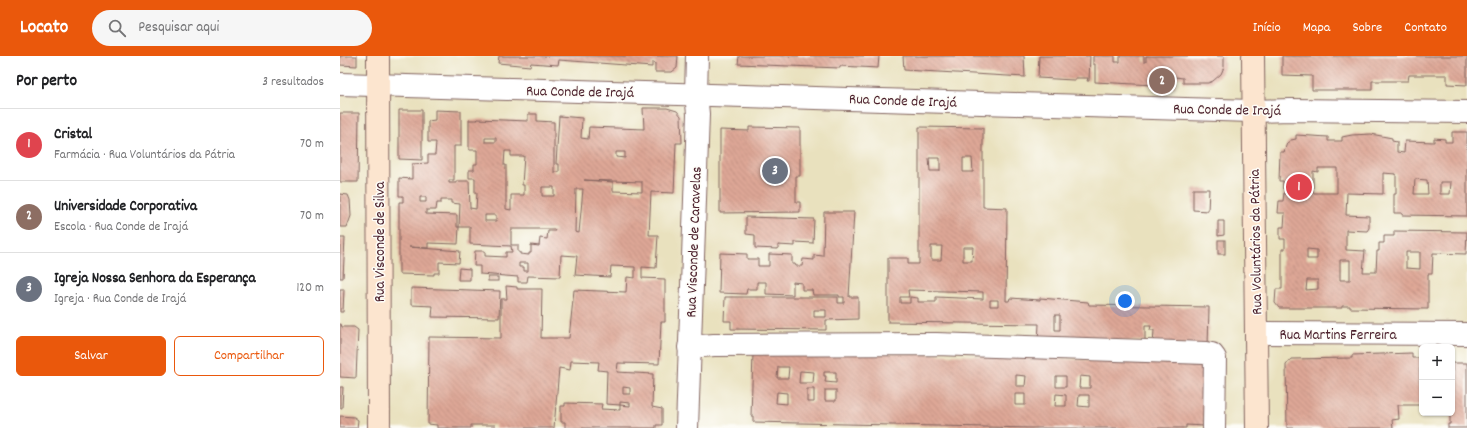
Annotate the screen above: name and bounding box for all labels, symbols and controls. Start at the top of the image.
search box [92,10,372,46]
text: Locato [20,15,68,42]
icon: search [106,17,128,39]
text: Pesquisar aqui [138,17,219,39]
text: Início [1253,18,1281,38]
text: Mapa [1303,18,1330,38]
text: Sobre [1352,18,1382,38]
text: Contato [1404,18,1447,38]
pin: 2 [1149,66,1175,96]
text: Por perto [16,70,77,94]
text: 3 resultados [262,73,324,92]
street label: Rua Conde de Irajá [526,81,635,105]
street label: Rua Conde de Irajá [849,89,958,115]
street label: Rua Conde de Irajá [1173,99,1282,123]
text: Cristal [54,124,92,146]
text: 1 [28,135,30,154]
text: 70 m [300,135,324,154]
text: Farmácia · Rua Voluntários da Pátria [54,146,235,165]
pin: 3 [762,156,788,186]
street label: Rua Visconde de Caravelas [681,166,709,318]
street label: Rua Voluntários da Pátria [1245,168,1269,315]
pin: 1 [1286,172,1312,202]
street label: Rua Visconde de Silva [370,181,392,302]
text: Universidade Corporativa [54,196,197,218]
text: 2 [26,207,32,226]
text: 70 m [300,207,324,226]
text: Escola · Rua Conde de Irajá [54,218,188,237]
text: Igreja Nossa Senhora da Esperança [54,268,255,290]
text: 3 [26,279,32,298]
text: 120 m [296,279,324,298]
text: Igreja · Rua Conde de Irajá [54,290,186,309]
your location [1115,291,1135,311]
street label: Rua Martins Ferreira [1280,325,1397,347]
button: Salvar [16,336,166,376]
button: Compartilhar [174,336,324,376]
map controls [1419,344,1455,416]
button: + [1419,344,1455,380]
button: − [1419,380,1455,416]

